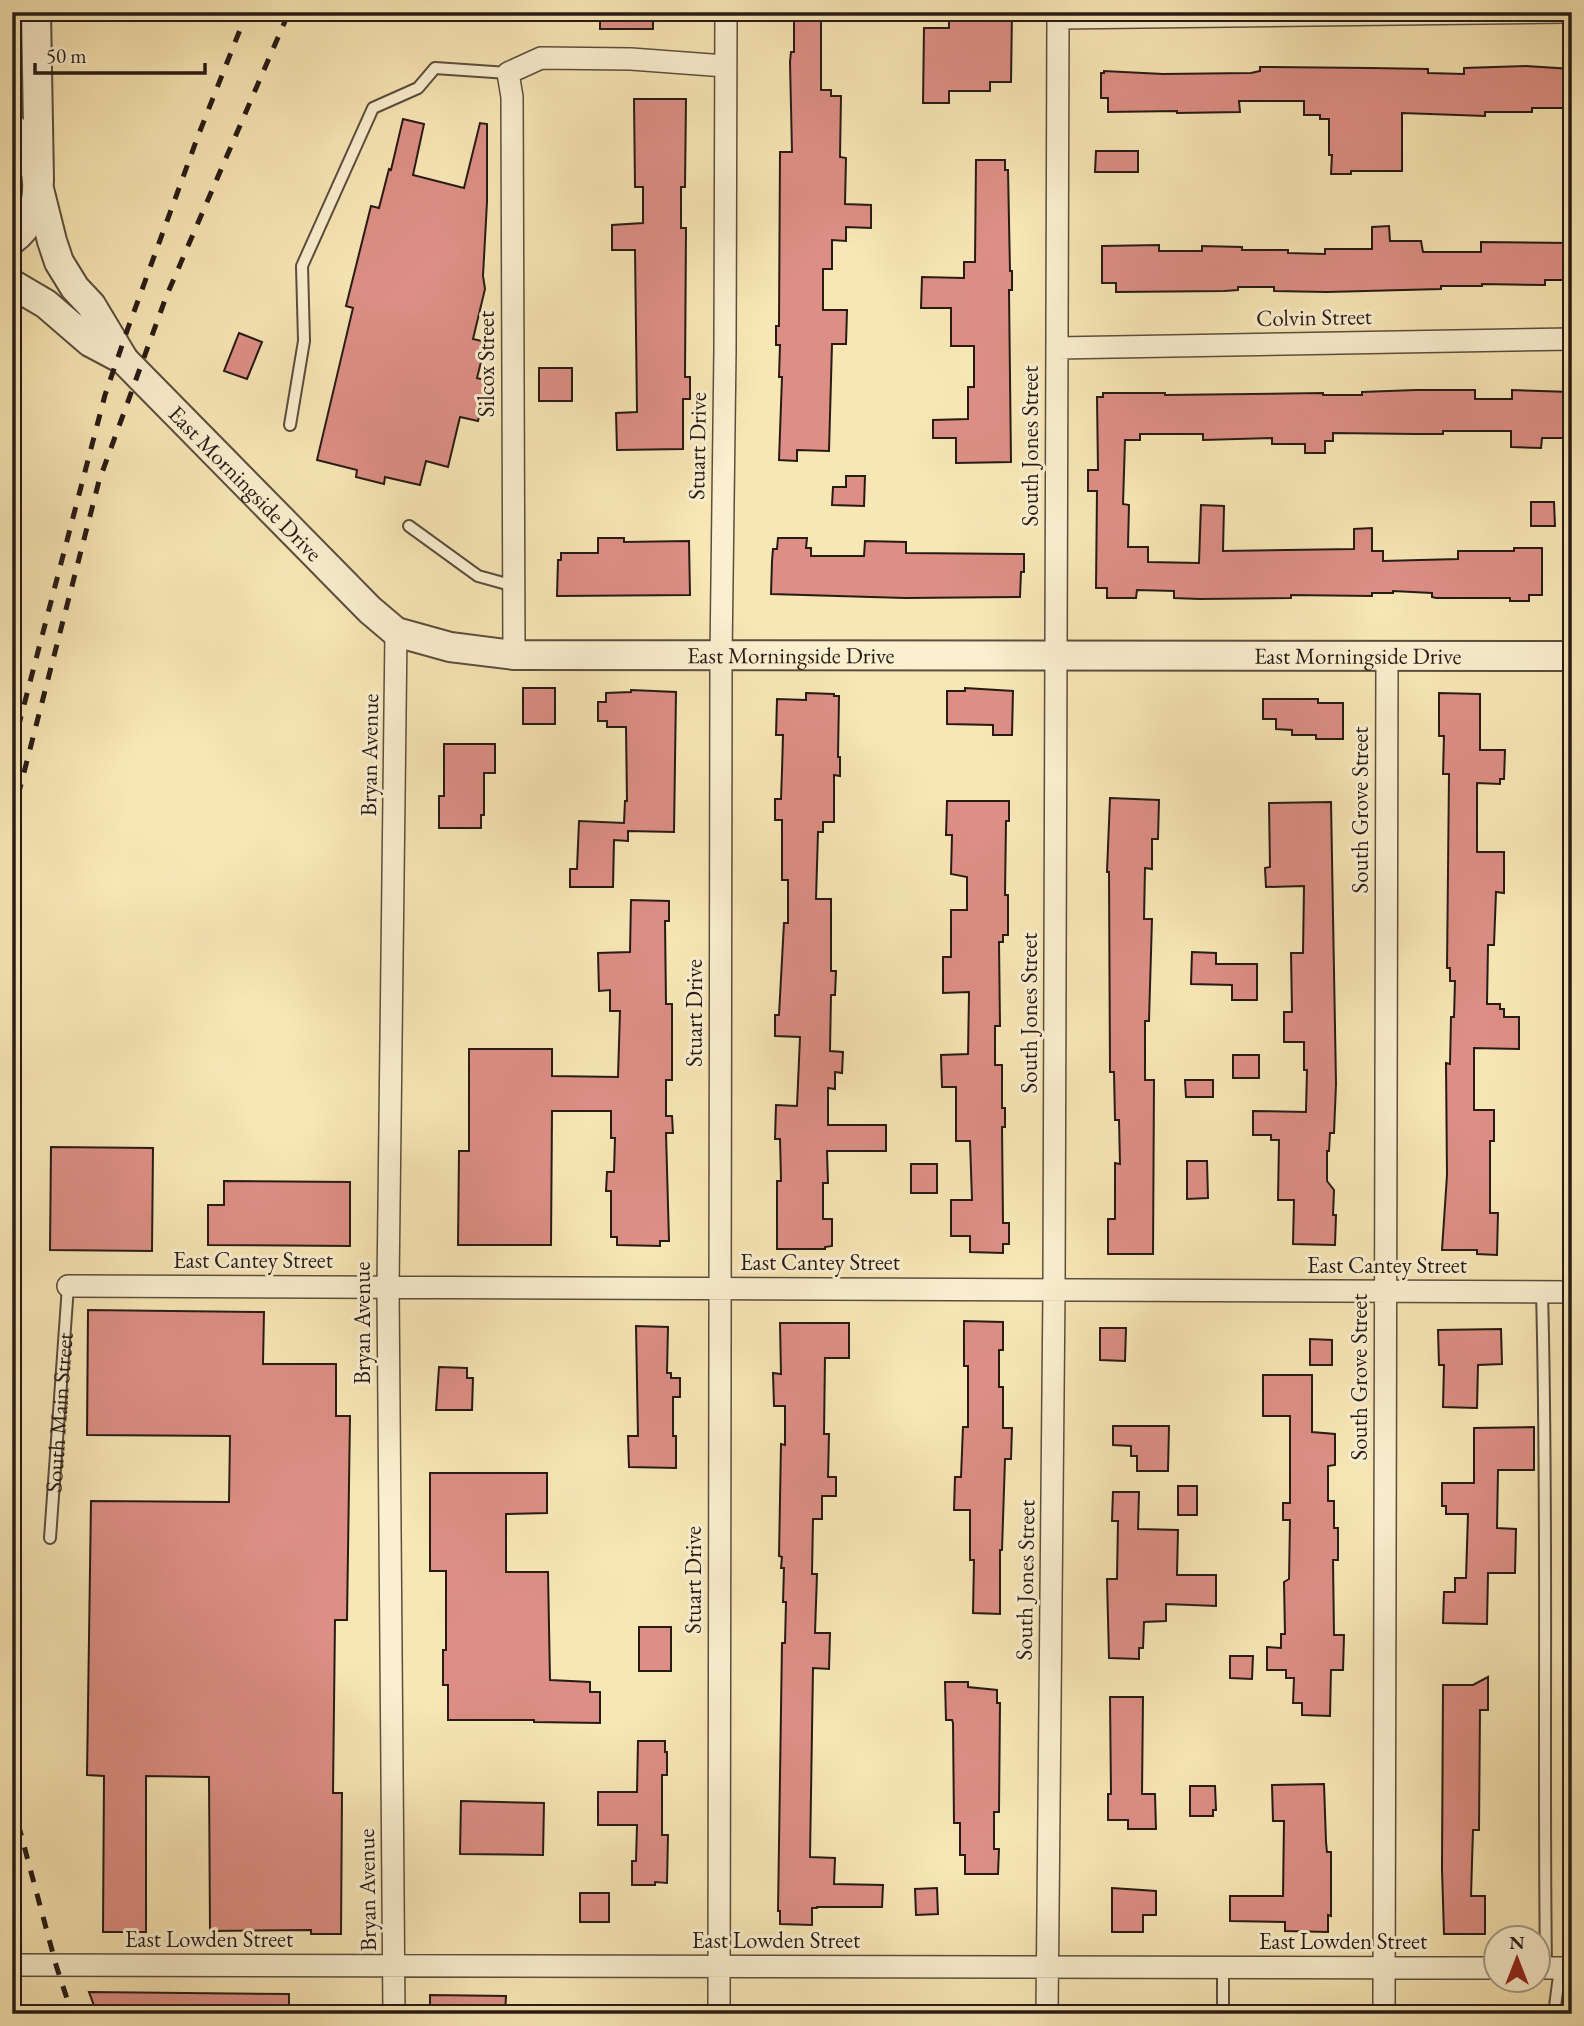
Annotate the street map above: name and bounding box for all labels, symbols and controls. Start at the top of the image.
scale bar [35,32,205,76]
text: 50 m [46,42,87,69]
street label: Colvin Street [1256,301,1373,333]
street label: Silcox Street [471,310,501,417]
street label: South Jones Street [1015,365,1045,526]
street label: Stuart Drive [681,392,713,500]
street label: East Morningside Drive [162,399,329,568]
street label: East Morningside Drive [687,640,895,670]
street label: East Morningside Drive [1254,641,1462,671]
street label: Bryan Avenue [353,693,385,817]
street label: South Grove Street [1345,726,1375,893]
street label: South Jones Street [1014,932,1044,1093]
street label: Stuart Drive [679,959,709,1067]
street label: East Cantey Street [173,1245,334,1275]
street label: East Cantey Street [740,1247,901,1277]
street label: East Cantey Street [1307,1250,1468,1280]
street label: Bryan Avenue [347,1262,377,1384]
street label: South Grove Street [1344,1293,1374,1460]
street label: South Main Street [38,1331,80,1493]
street label: South Jones Street [1009,1499,1041,1661]
street label: Stuart Drive [678,1526,708,1634]
street label: Bryan Avenue [351,1828,383,1952]
street label: East Lowden Street [125,1924,294,1954]
north arrow [1482,1924,1552,1994]
street label: East Lowden Street [692,1925,861,1955]
street label: East Lowden Street [1259,1926,1428,1956]
text: N [1509,1930,1525,1955]

